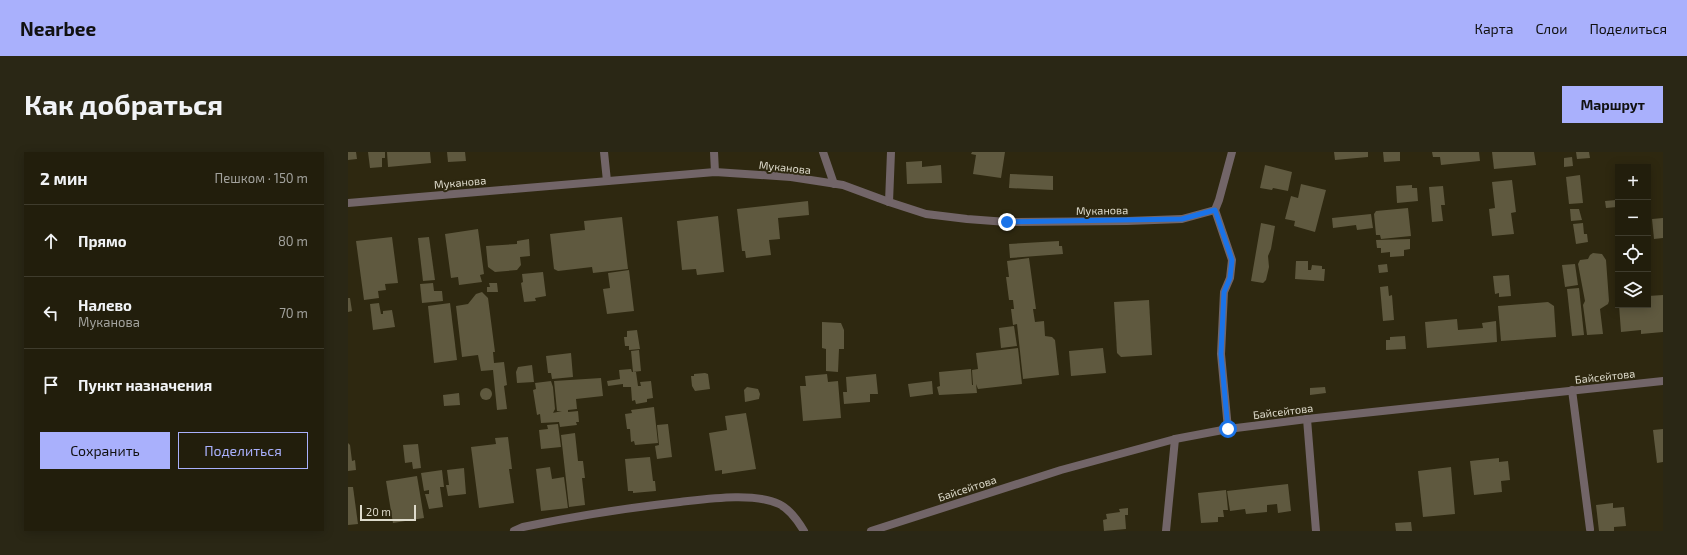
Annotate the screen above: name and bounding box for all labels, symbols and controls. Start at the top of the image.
text: Nearbee [20,17,96,40]
text: Карта [1474,20,1513,37]
text: Слои [1535,20,1567,37]
text: Поделиться [1589,20,1667,37]
button: Маршрут [1562,86,1663,123]
text: Как добраться [24,87,223,121]
street label: Муканова [758,158,812,177]
map controls [1615,164,1651,308]
button: + [1615,164,1651,200]
text: 2 мин [40,168,88,188]
text: Пешком · 150 m [215,170,308,186]
street label: Муканова [433,173,487,192]
button: − [1615,200,1651,236]
street label: Муканова [1076,203,1128,218]
route end [998,213,1016,231]
icon: ahead [40,230,62,252]
text: Прямо [78,232,127,250]
text: 80 m [278,233,308,249]
button: locate [1615,236,1651,272]
button: layers [1615,272,1651,308]
text: Налево [78,296,132,314]
icon: left [40,302,62,324]
text: 70 m [279,305,308,321]
text: Муканова [78,314,140,330]
street label: Байсейтова [1574,366,1636,386]
icon: arrive [40,374,62,396]
text: Пункт назначения [78,376,212,394]
street label: Байсейтова [1252,401,1314,421]
route start [1219,420,1237,438]
button: Сохранить [40,432,170,469]
button: Поделиться [178,432,308,469]
street label: Байсейтова [936,472,998,504]
scale bar [360,503,416,522]
text: 20 m [366,505,391,518]

